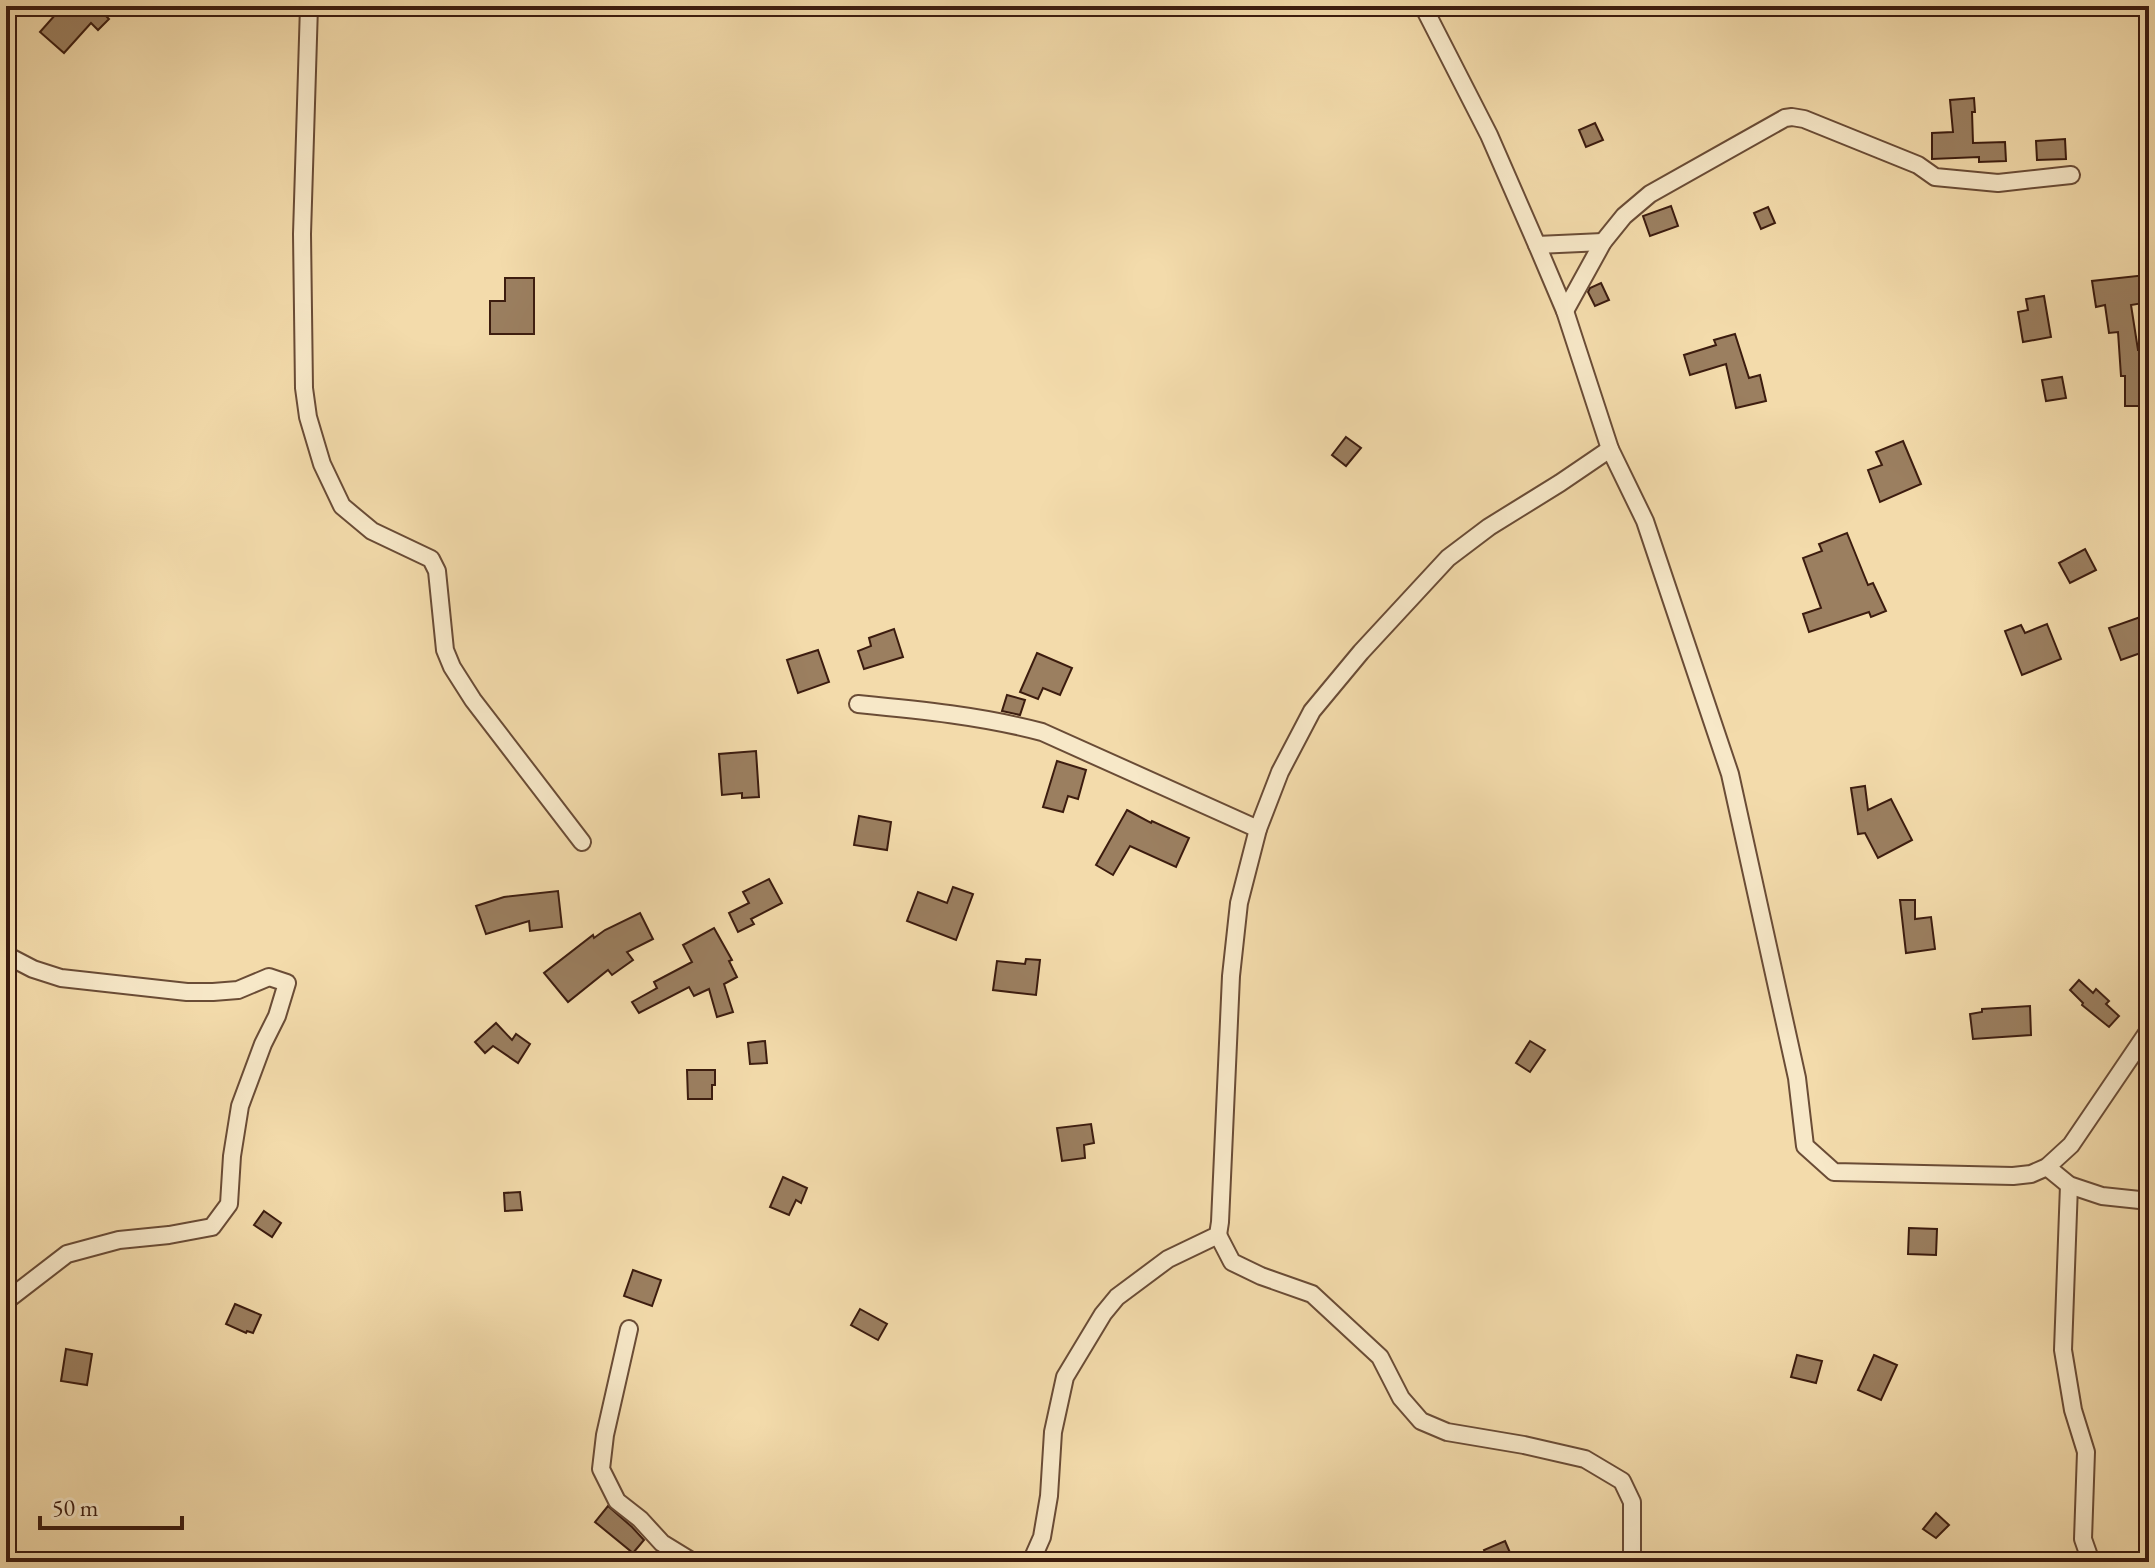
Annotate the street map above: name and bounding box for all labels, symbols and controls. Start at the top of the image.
scale bar [40,1480,182,1530]
text: 50 m [52,1492,99,1523]

